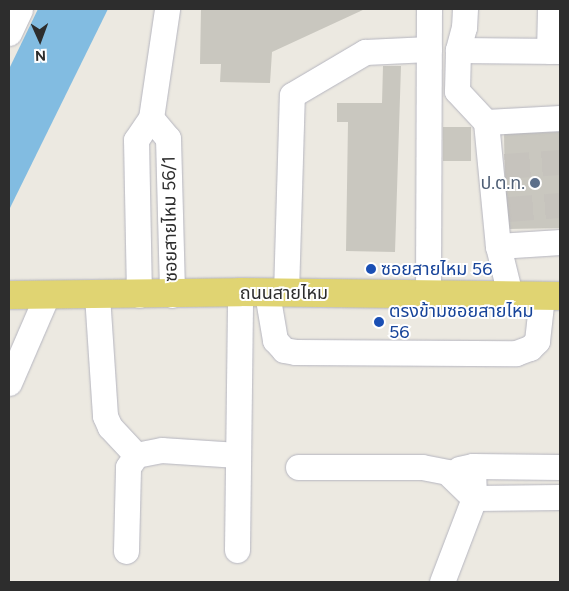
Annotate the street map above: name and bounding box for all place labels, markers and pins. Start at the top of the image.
place label: ป.ต.ท. [480,172,525,194]
marker: ป.ต.ท. [529,177,541,189]
place label: ซอยสายไหม 56 [381,258,492,280]
marker: ซอยสายไหม 56 [365,263,377,275]
place label: ตรงข้ามซอยสายไหม 56 [389,301,534,344]
marker: ตรงข้ามซอยสายไหม 56 [373,316,385,328]

